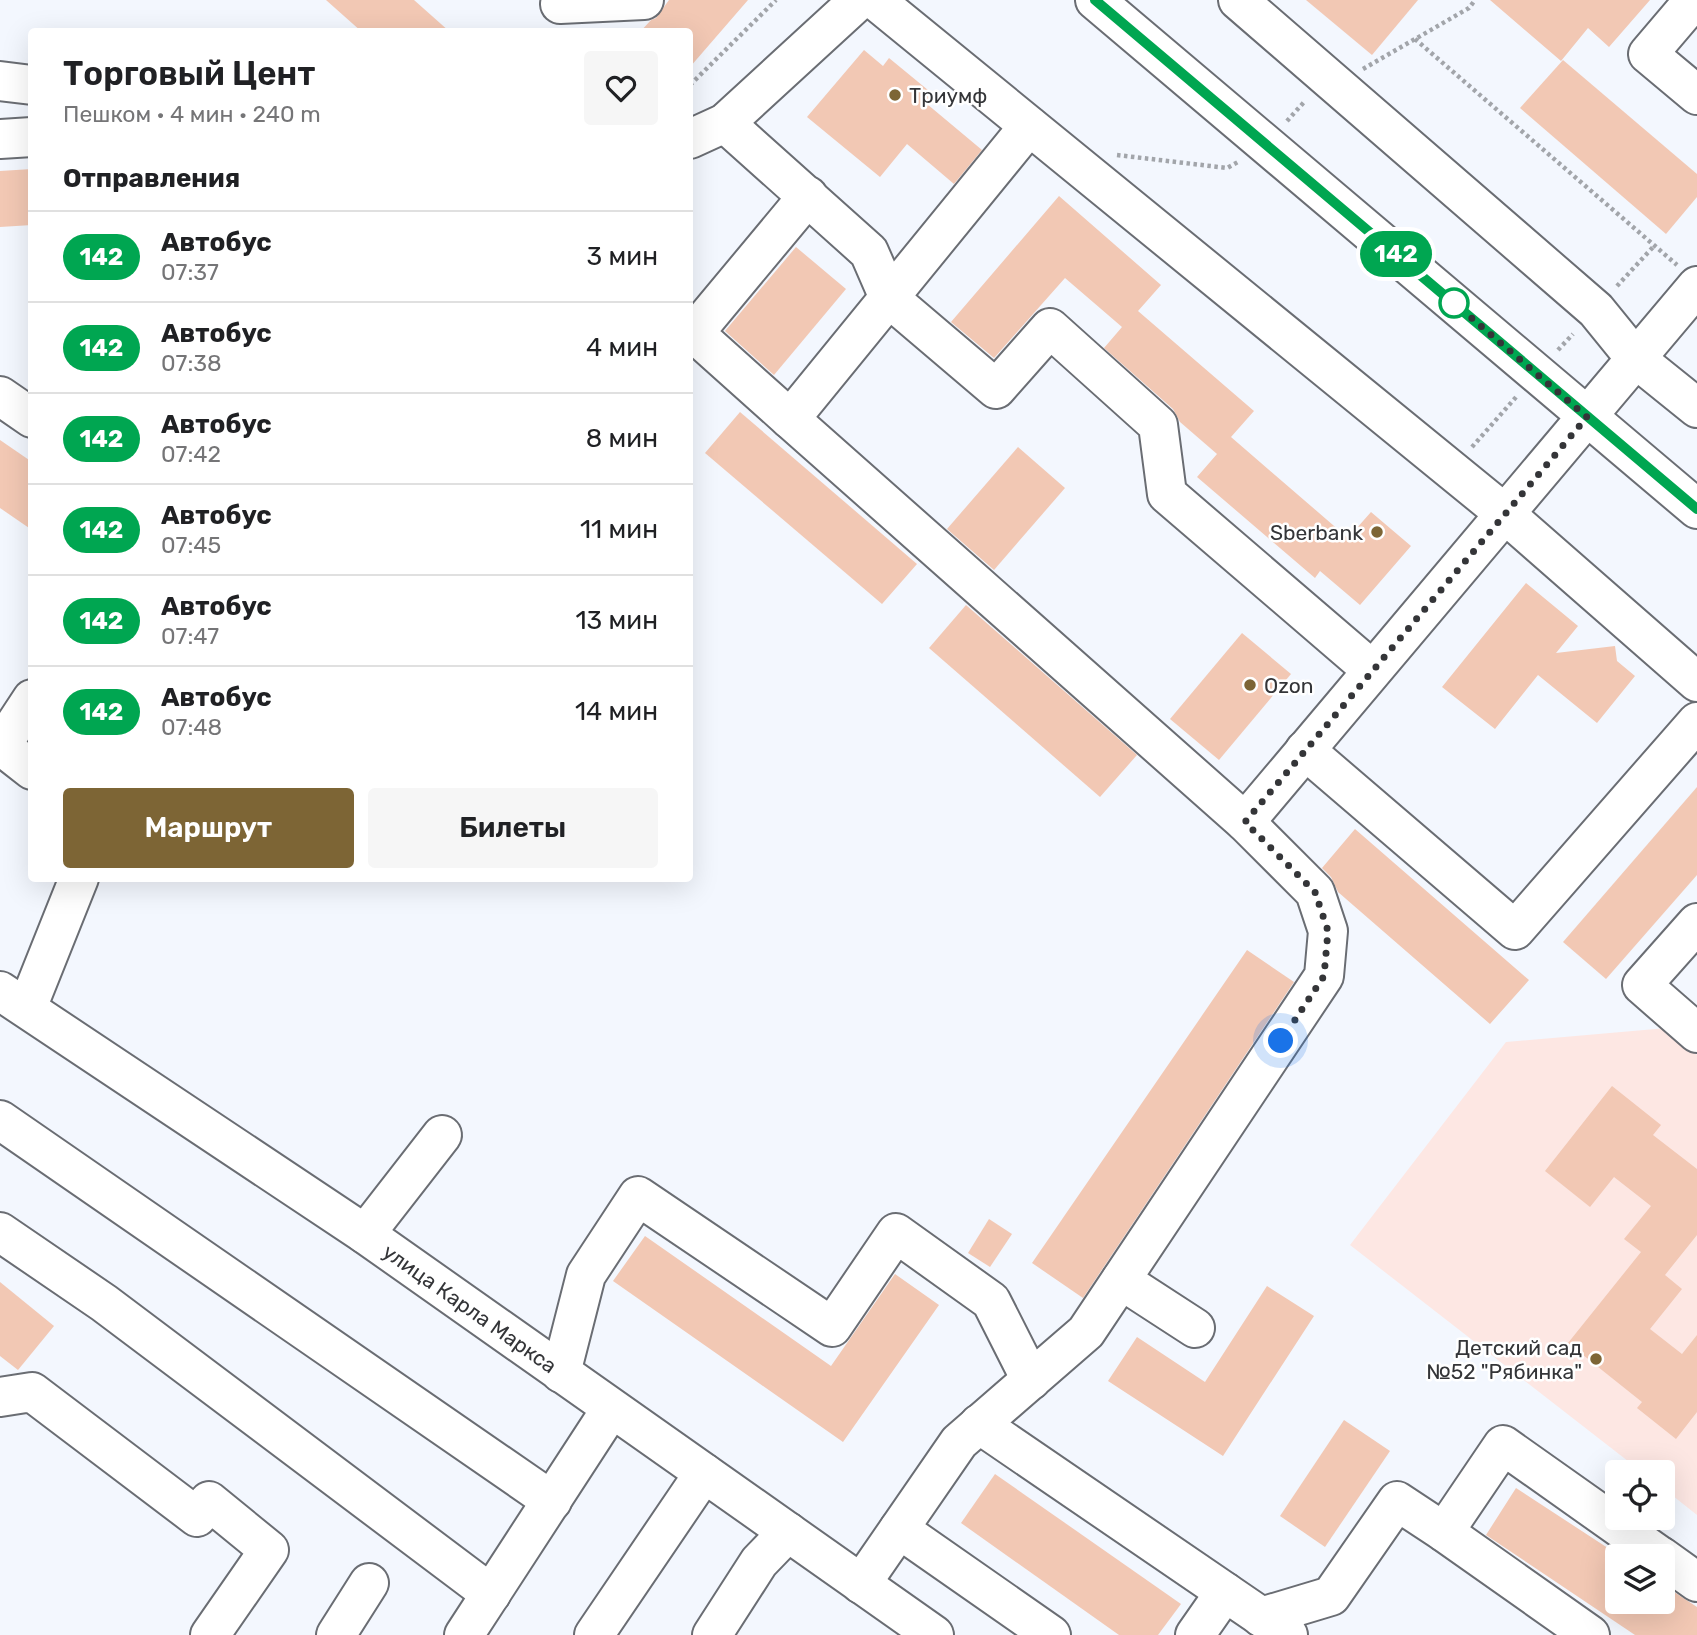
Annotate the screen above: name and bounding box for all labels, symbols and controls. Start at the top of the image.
button: heart [584,51,658,125]
text: Торговый Цент [63,54,315,93]
place label: Триумф [909,83,987,108]
marker: Триумф [887,87,903,103]
text: Пешком · 4 мин · 240 m [63,100,321,128]
text: Отправления [63,163,240,194]
text: Автобус [161,227,272,258]
line badge: 142 [1356,231,1436,277]
text: 142 [1374,240,1418,268]
text: 3 мин [587,241,658,272]
text: 142 [80,243,123,271]
text: 07:37 [161,258,219,286]
unlabelled marker [1439,288,1469,318]
text: Автобус [161,318,272,349]
text: 4 мин [586,332,658,363]
text: 142 [80,334,123,362]
text: 07:38 [161,349,222,377]
text: Автобус [161,409,272,440]
text: 8 мин [586,423,658,454]
text: 142 [80,425,123,453]
text: 07:42 [161,440,221,468]
text: Автобус [161,500,272,531]
text: 11 мин [580,514,658,545]
text: 142 [80,516,123,544]
place label: Sberbank [1270,520,1363,545]
marker: Sberbank [1369,524,1385,540]
text: 07:45 [161,531,221,559]
text: Автобус [161,591,272,622]
text: 13 мин [575,605,658,636]
text: 142 [80,607,123,635]
text: 07:47 [161,622,219,650]
place label: Ozon [1264,673,1314,698]
marker: Ozon [1242,677,1258,693]
text: Автобус [161,682,272,713]
text: 14 мин [575,696,658,727]
text: 142 [80,698,123,726]
text: 07:48 [161,713,222,741]
button: Маршрут [63,788,354,868]
button: Билеты [368,788,658,868]
your location [1263,1023,1298,1058]
street label: улица Карла Маркса [378,1238,562,1378]
place label: Детский сад №52 "Рябинка" [1426,1335,1582,1384]
marker: Детский сад №52 "Рябинка" [1588,1351,1604,1367]
map controls [1605,1460,1675,1614]
button: locate [1605,1460,1675,1530]
button: layers [1605,1544,1675,1614]

